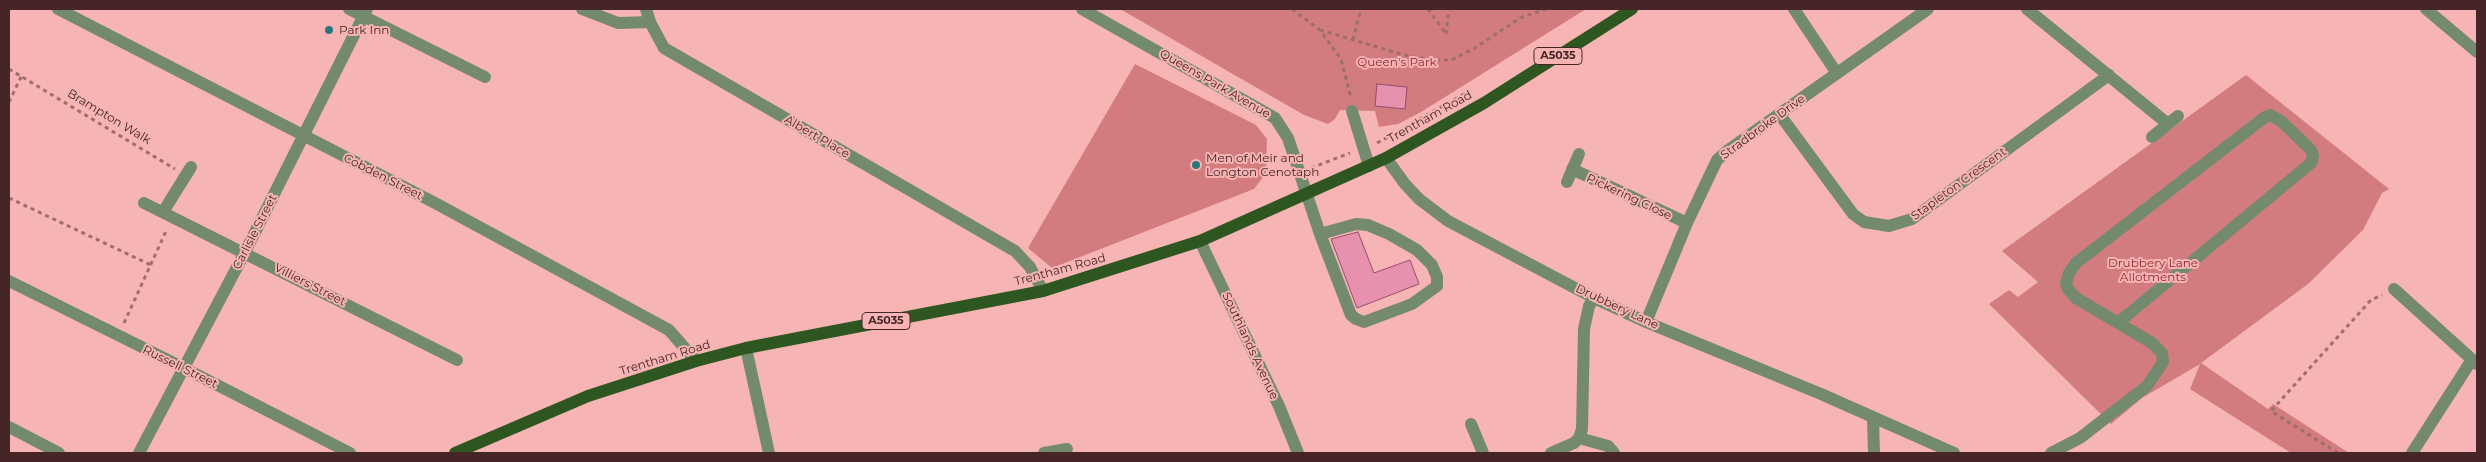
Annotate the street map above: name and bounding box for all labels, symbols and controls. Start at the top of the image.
place label: Park Inn [339,23,389,37]
marker: Park Inn [323,24,335,36]
street label: Queens Park Avenue [1157,46,1273,122]
road number: A5035 [1534,48,1582,64]
park label: Queen's Park [1357,55,1437,69]
street label: Brampton Walk [65,86,153,148]
street label: Trentham Road [1385,88,1475,146]
street label: Stradbroke Drive [1718,92,1808,162]
street label: Albert Place [782,113,852,161]
street label: Stapleton Crescent [1909,145,2009,223]
street label: Cobden Street [341,151,425,203]
place label: Men of Meir and Longton Cenotaph [1206,151,1319,179]
marker: Men of Meir and Longton Cenotaph [1190,159,1202,171]
street label: Pickering Close [1584,171,1674,223]
street label: Carlisle Street [230,192,280,272]
street label: Trentham Road [1013,251,1107,289]
park label: Drubbery Lane Allotments [2108,256,2198,284]
street label: Villiers Street [272,261,348,309]
street label: Drubbery Lane [1573,281,1661,333]
street label: Southlands Avenue [1219,290,1281,402]
road number: A5035 [862,312,910,330]
street label: Trentham Road [618,337,712,379]
street label: Russell Street [140,343,220,391]

